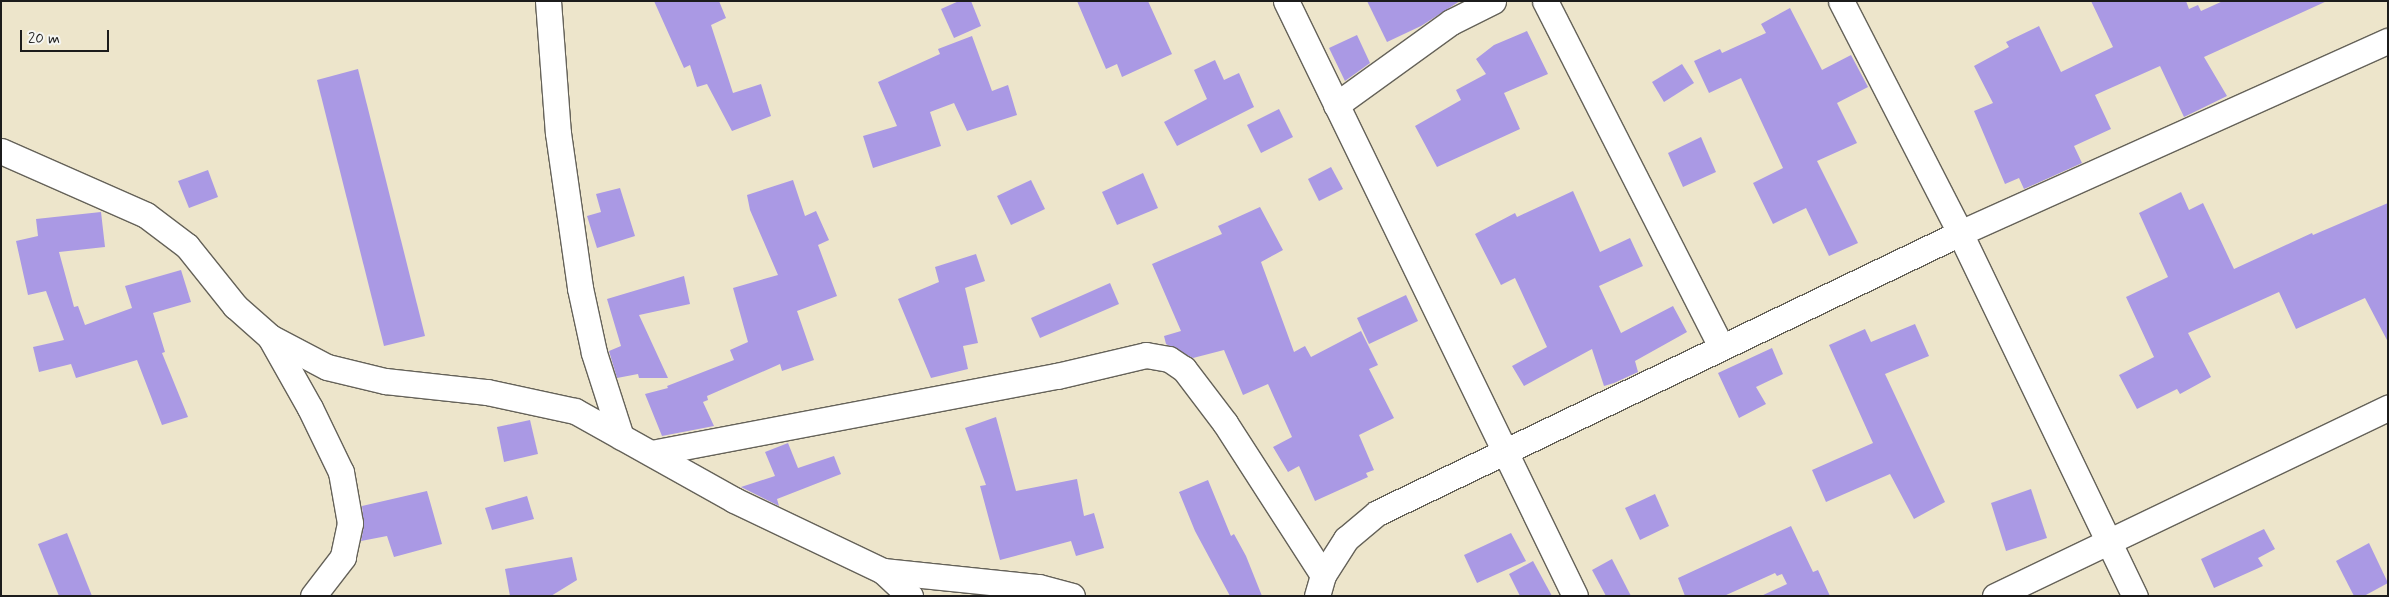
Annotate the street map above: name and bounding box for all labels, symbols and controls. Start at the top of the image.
scale bar [22,20,111,52]
text: 20 m [28,29,60,49]

